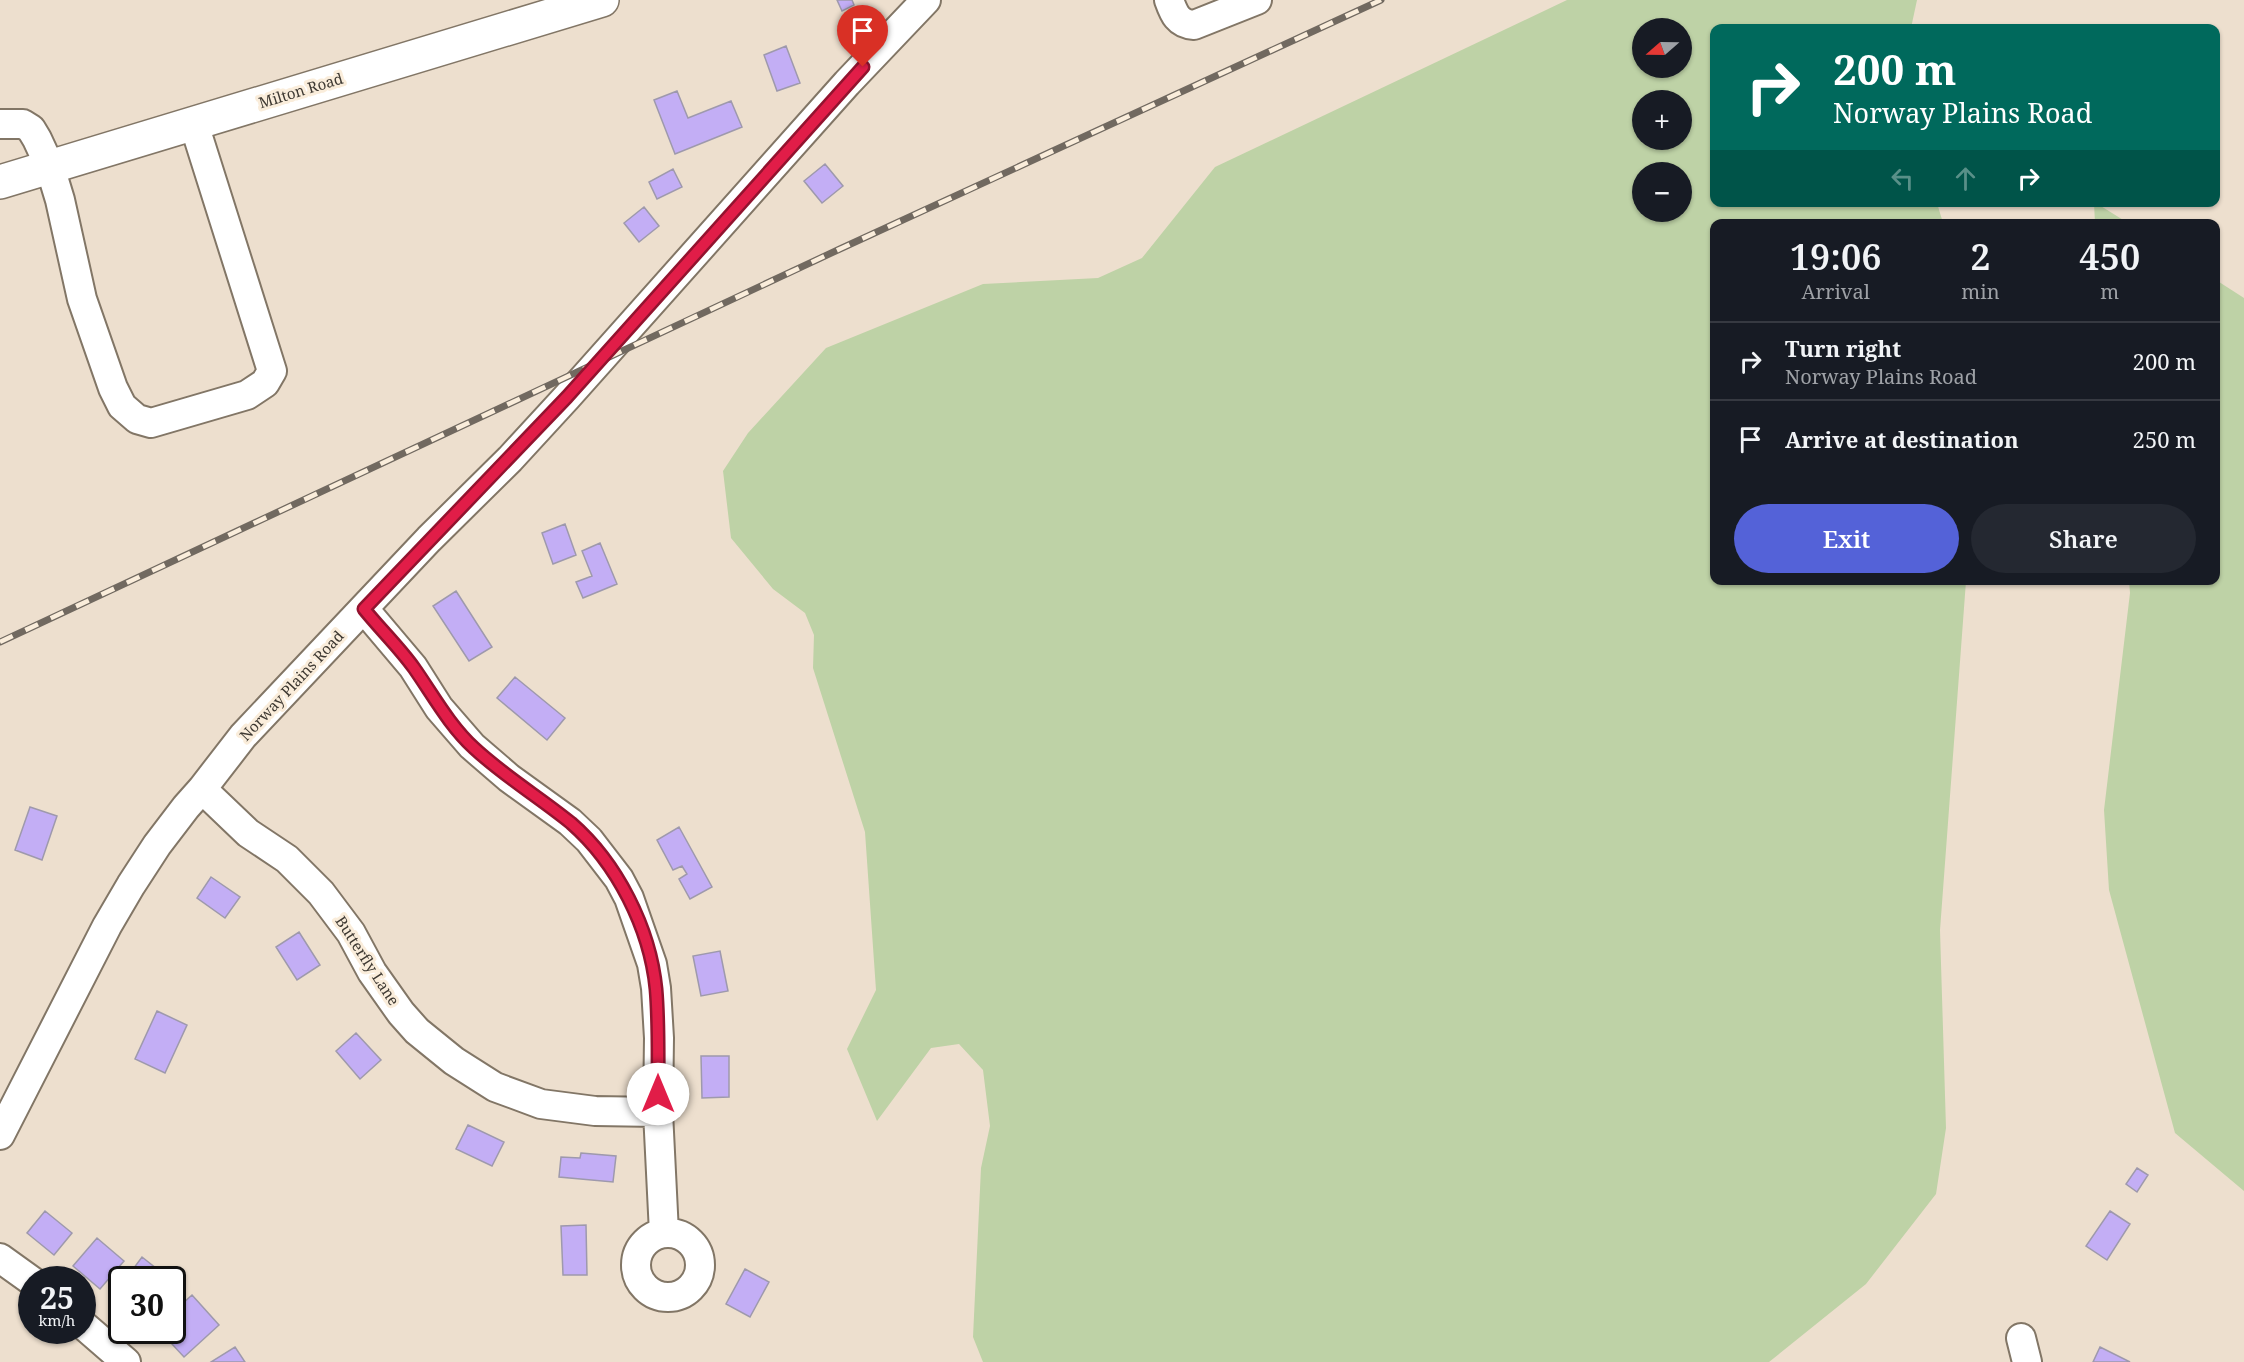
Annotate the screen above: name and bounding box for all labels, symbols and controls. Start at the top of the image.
pin [837,5,888,67]
icon: arrive [846,14,879,47]
north arrow [1632,18,1692,78]
map controls [1632,18,1692,222]
text: 200 m [1833,40,1957,97]
icon: right [1734,48,1812,126]
street label: Milton Road [256,68,345,112]
button: + [1632,90,1692,150]
text: Norway Plains Road [1833,94,2092,131]
button: − [1632,162,1692,222]
icon: left [1886,162,1919,195]
icon: ahead [1949,162,1982,195]
icon: right [2012,162,2045,195]
text: 19:06 [1790,232,1882,281]
text: 2 [1970,232,1991,281]
text: 450 [2079,232,2140,281]
text: Arrival [1801,278,1870,305]
text: min [1961,278,2000,305]
text: m [2100,278,2119,305]
text: Turn right [1785,333,1901,363]
icon: right [1734,345,1767,378]
text: 200 m [2133,346,2196,376]
text: Norway Plains Road [1785,363,1977,390]
icon: arrive [1734,423,1767,456]
text: Arrive at destination [1785,424,2019,454]
text: 250 m [2133,424,2196,454]
button: Exit [1734,504,1959,573]
button: Share [1971,504,2196,573]
street label: Norway Plains Road [235,626,348,745]
street label: Butterfly Lane [331,912,404,1009]
position arrow [626,1062,690,1126]
speed limit sign: 30 [108,1266,186,1344]
text: 25 [40,1277,74,1318]
text: km/h [39,1310,75,1330]

